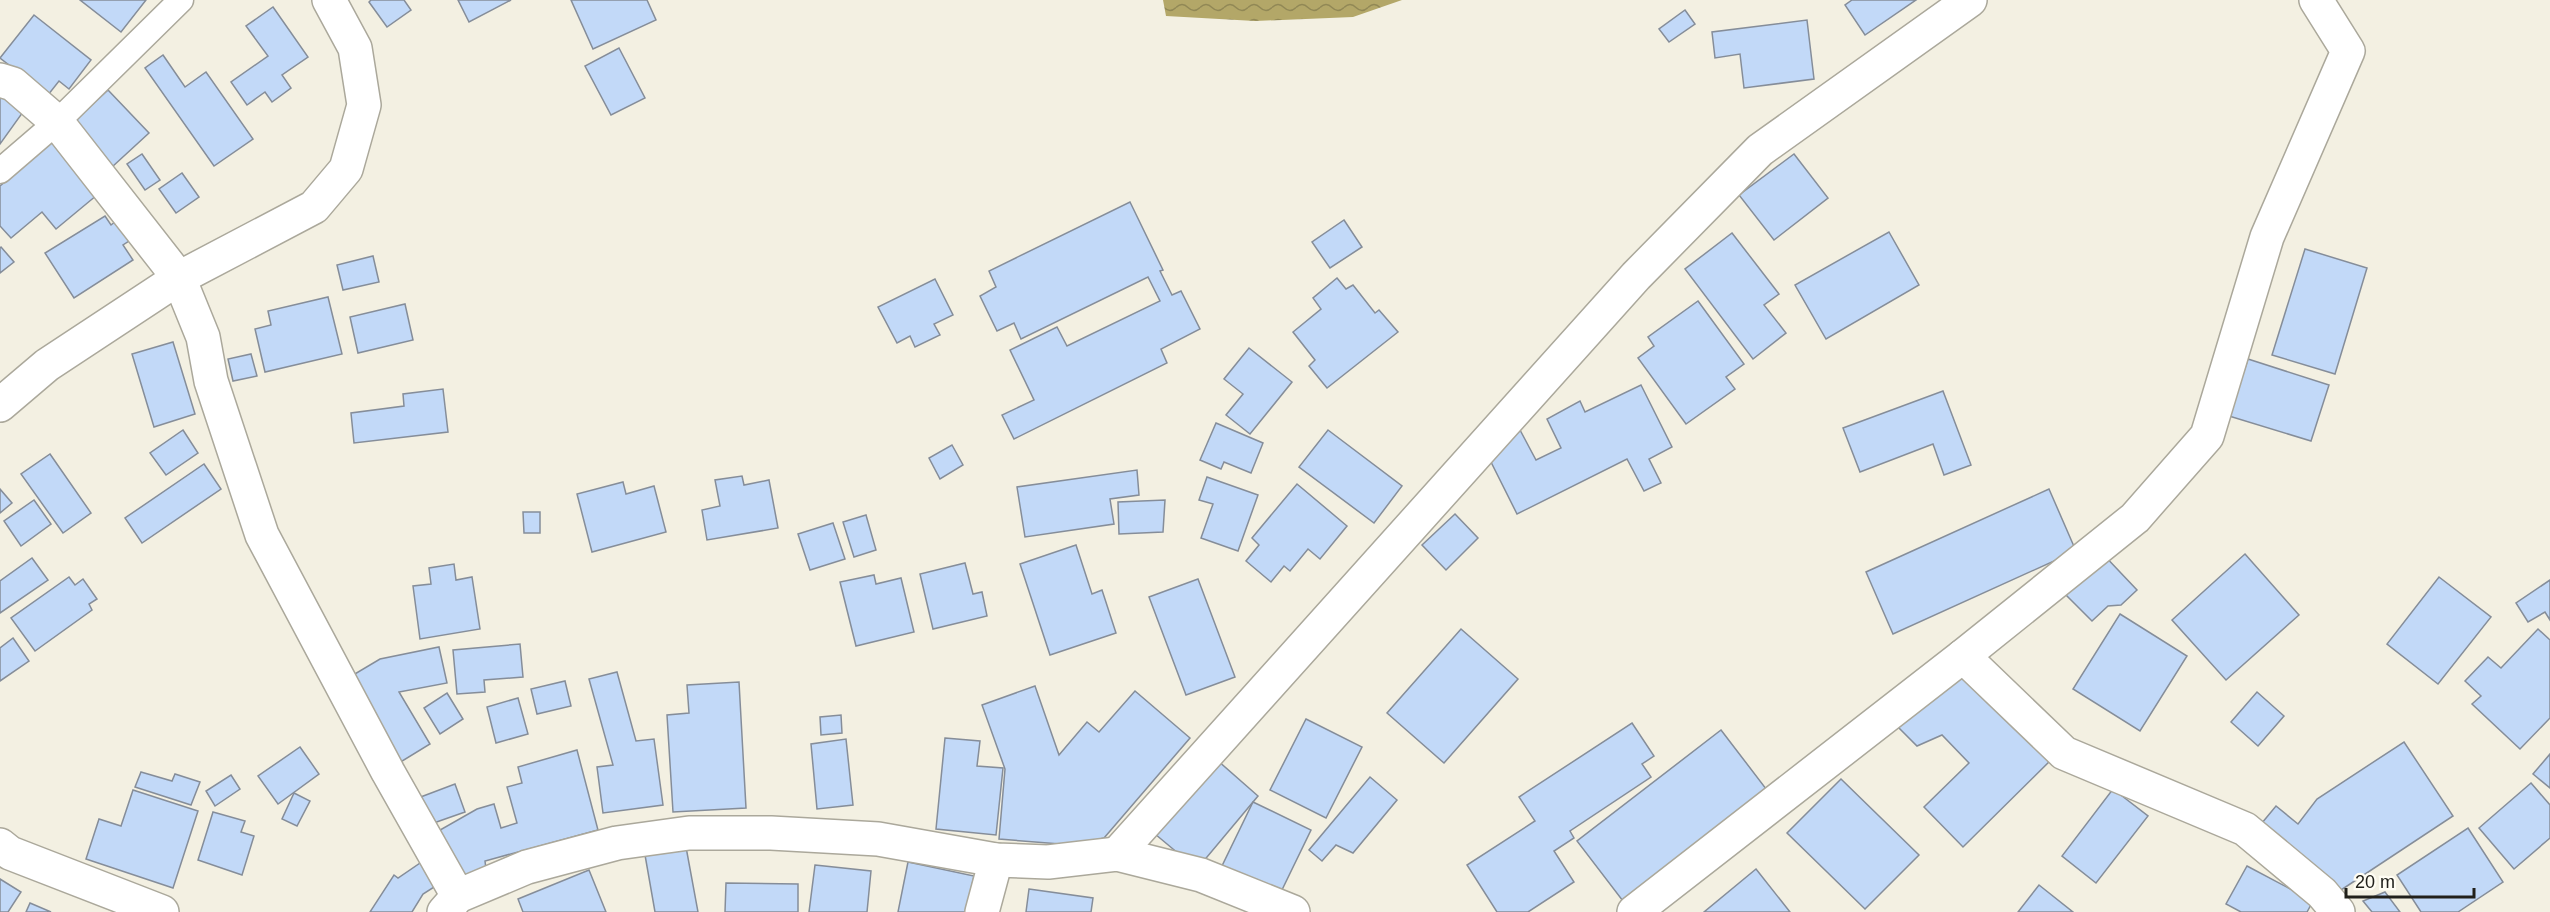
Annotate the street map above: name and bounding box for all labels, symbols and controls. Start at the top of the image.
scale bar [2346,861,2474,899]
text: 20 m [2355,872,2395,892]

